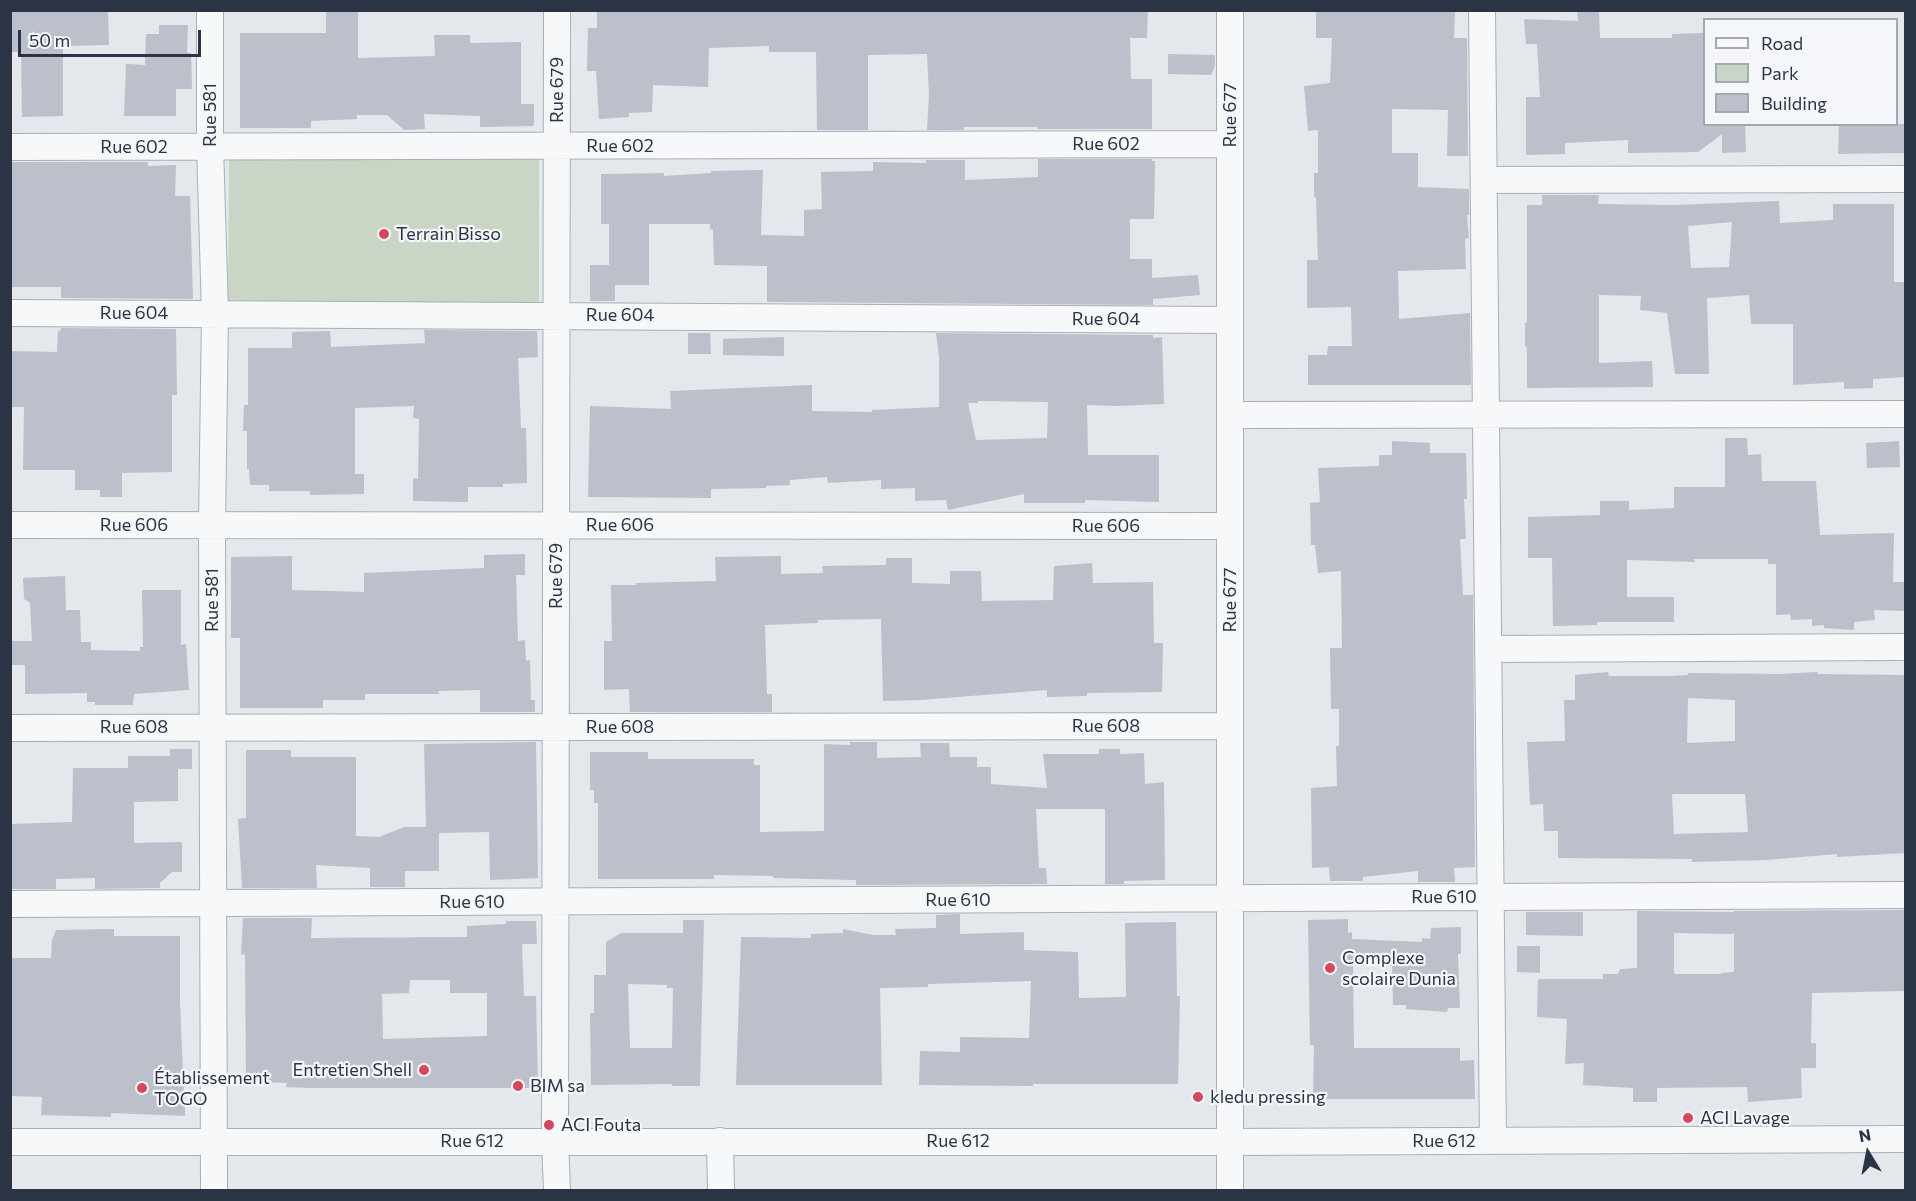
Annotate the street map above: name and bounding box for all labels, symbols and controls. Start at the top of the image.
scale bar [21,18,204,56]
legend [1703,18,1898,126]
text: 50 m [29,29,70,51]
text: Road [1761,32,1803,54]
street label: Rue 679 [546,57,568,123]
text: Park [1761,62,1799,84]
street label: Rue 581 [199,83,221,147]
street label: Rue 677 [1219,83,1241,147]
text: Building [1761,92,1827,114]
street label: Rue 602 [1072,133,1140,155]
street label: Rue 602 [586,135,654,157]
street label: Rue 602 [100,136,168,158]
place label: Terrain Bisso [396,223,501,245]
marker: Terrain Bisso [377,227,391,241]
street label: Rue 604 [100,302,168,324]
street label: Rue 604 [586,304,654,326]
street label: Rue 604 [1072,308,1140,330]
street label: Rue 606 [100,514,168,536]
street label: Rue 606 [586,514,654,536]
street label: Rue 606 [1072,515,1140,537]
street label: Rue 679 [545,543,567,609]
street label: Rue 581 [201,568,223,632]
street label: Rue 677 [1219,568,1241,632]
street label: Rue 608 [1072,715,1140,737]
street label: Rue 608 [100,716,168,738]
street label: Rue 608 [586,716,654,738]
street label: Rue 610 [1411,886,1477,908]
street label: Rue 610 [925,889,991,911]
street label: Rue 610 [439,891,505,913]
place label: Complexe scolaire Dunia [1342,947,1456,990]
marker: Complexe scolaire Dunia [1323,961,1337,975]
place label: Entretien Shell [293,1059,412,1081]
marker: Entretien Shell [417,1063,431,1077]
place label: Établissement TOGO [154,1067,270,1110]
place label: BIM sa [530,1075,585,1097]
marker: BIM sa [511,1079,525,1093]
marker: Établissement TOGO [135,1081,149,1095]
place label: kledu pressing [1210,1086,1326,1108]
marker: kledu pressing [1191,1090,1205,1104]
place label: ACI Lavage [1700,1107,1790,1129]
marker: ACI Lavage [1681,1111,1695,1125]
place label: ACI Fouta [561,1114,641,1136]
marker: ACI Fouta [542,1118,556,1132]
north arrow [1838,1123,1898,1183]
text: N [1857,1124,1872,1145]
street label: Rue 612 [440,1130,504,1152]
street label: Rue 612 [926,1130,990,1152]
street label: Rue 612 [1412,1130,1476,1152]

